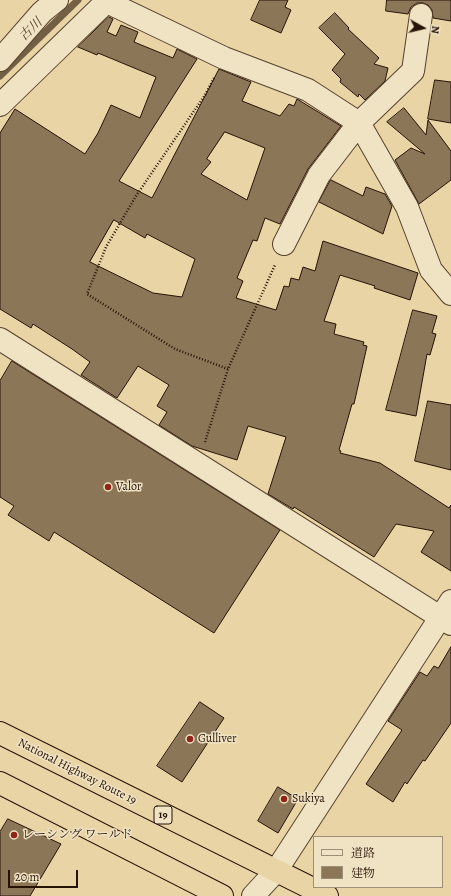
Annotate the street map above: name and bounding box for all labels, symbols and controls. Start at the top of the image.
north arrow [403,8,443,48]
water label: 古川 [16,15,46,45]
text: N [427,25,443,35]
place label: Valor [116,480,141,494]
marker: Valor [103,482,113,492]
place label: Gulliver [198,732,237,746]
marker: Gulliver [185,734,195,744]
street label: National Highway Route 19 [15,736,139,808]
place label: Sukiya [292,792,325,806]
marker: Sukiya [279,794,289,804]
road number: 19 [154,806,172,824]
place label: レーシング ワールド [22,828,132,842]
marker: レーシング ワールド [9,830,19,840]
legend [313,836,443,888]
text: 道路 [351,845,375,861]
scale bar [10,862,80,888]
text: 建物 [351,865,375,881]
text: 20 m [15,869,39,885]

